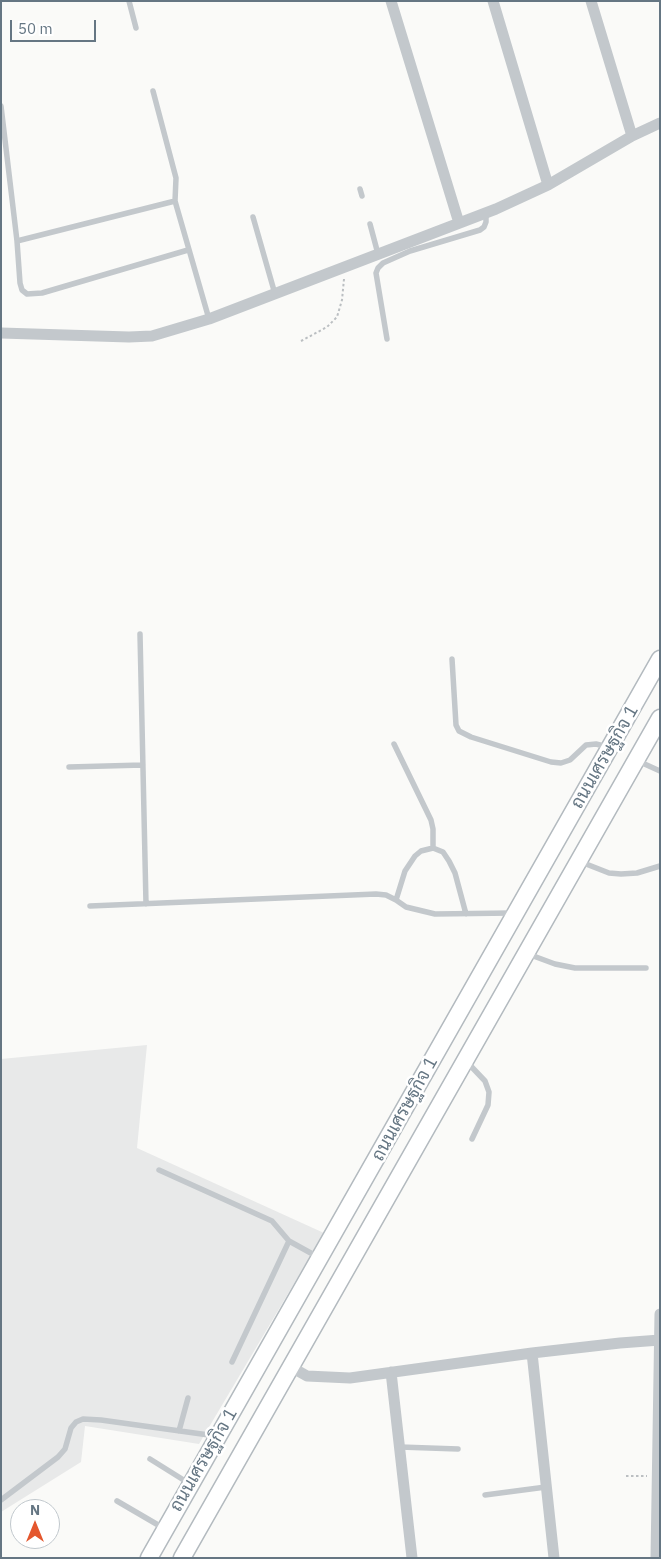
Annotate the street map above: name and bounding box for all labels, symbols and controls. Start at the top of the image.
scale bar [12,10,99,42]
text: 50 m [18,19,53,38]
street label: ถนนเศรษฐกิจ 1 [567,701,643,813]
street label: ถนนเศรษฐกิจ 1 [367,1053,443,1165]
street label: ถนนเศรษฐกิจ 1 [166,1404,242,1516]
north arrow [10,1499,60,1549]
text: N [30,1501,40,1519]

